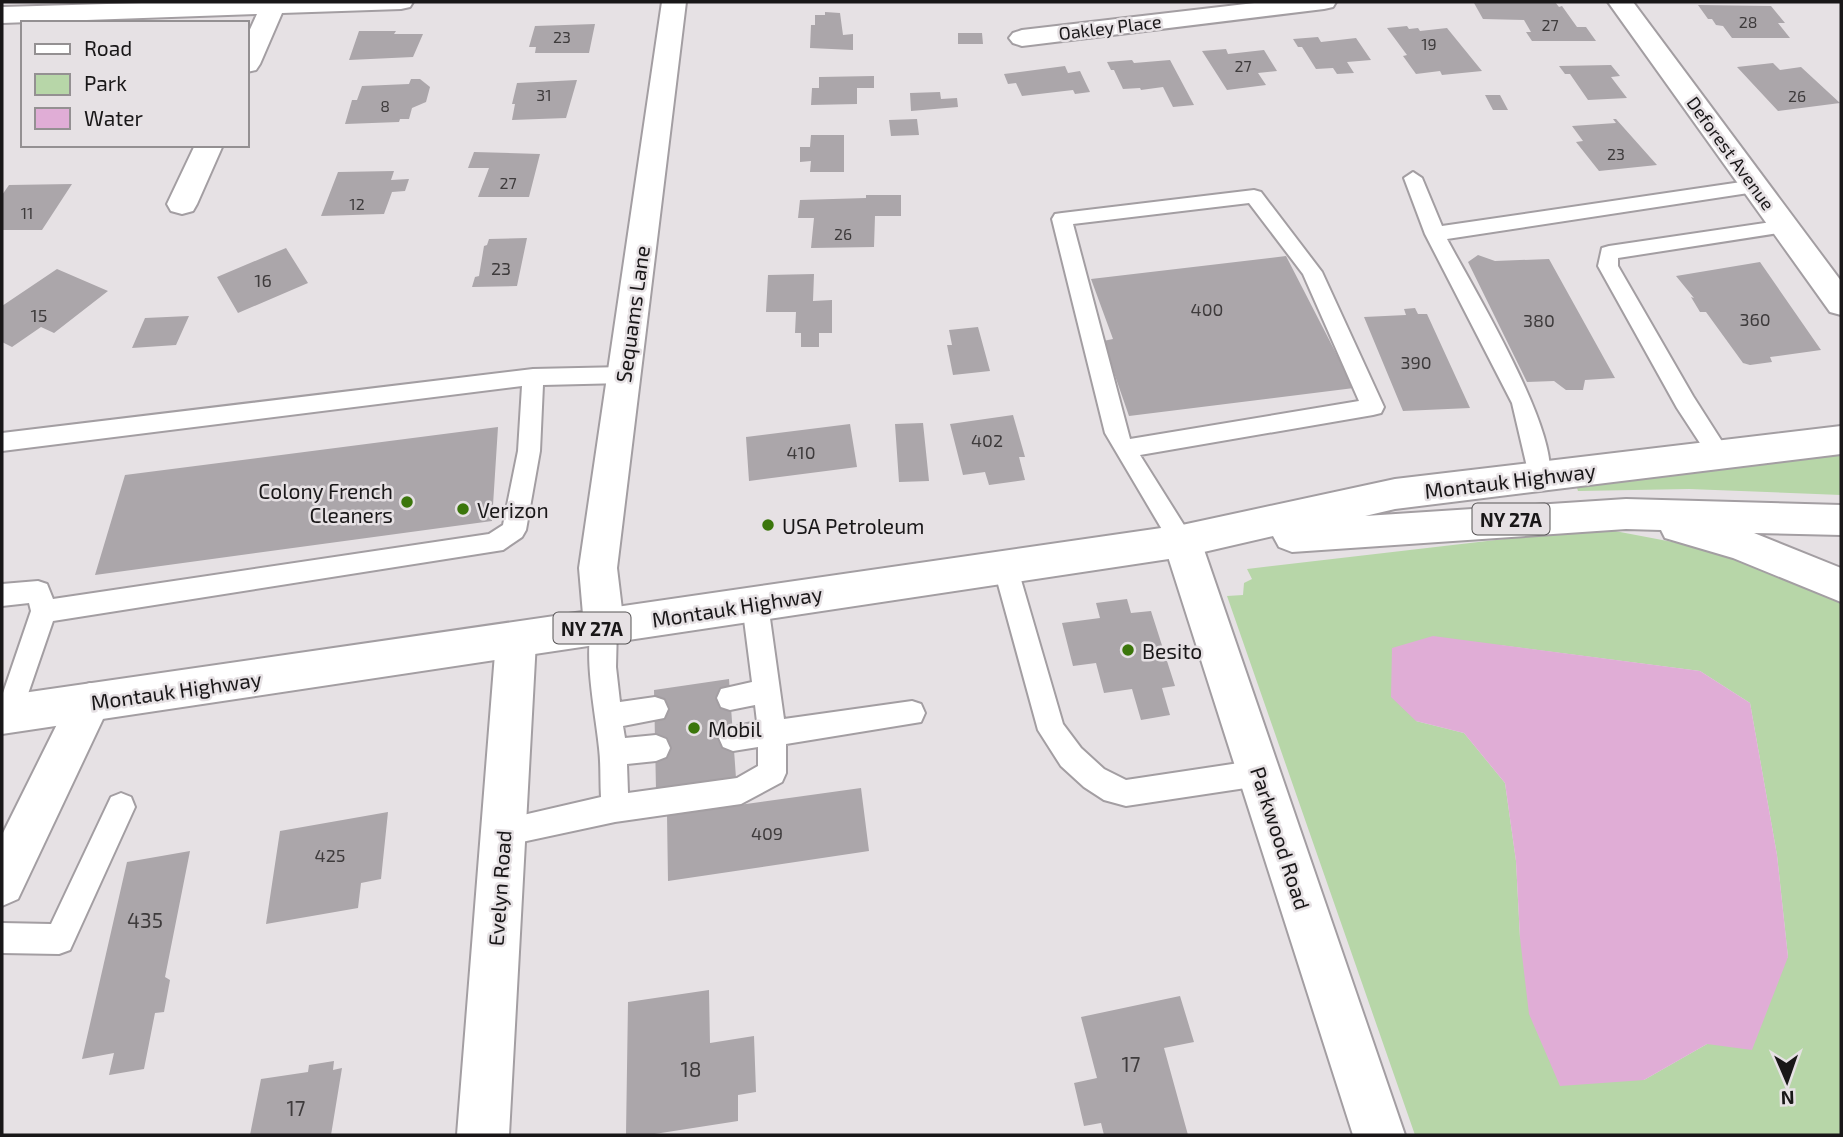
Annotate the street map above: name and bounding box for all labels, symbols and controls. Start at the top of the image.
street label: Oakley Place [1057,10,1163,44]
house number: 28 [1739,12,1757,31]
house number: 27 [1541,15,1559,34]
legend [21,21,248,147]
house number: 23 [553,27,571,46]
house number: 19 [1421,34,1437,53]
text: Road [84,35,132,60]
house number: 27 [1234,56,1252,75]
text: Park [84,70,127,95]
house number: 31 [536,85,552,104]
house number: 26 [1788,86,1806,105]
street label: Deforest Avenue [1682,92,1780,214]
house number: 8 [380,96,390,115]
text: Water [84,105,143,130]
house number: 23 [1607,144,1625,163]
house number: 27 [499,173,517,192]
house number: 12 [349,194,365,213]
house number: 11 [21,203,33,222]
house number: 26 [834,224,852,243]
street label: Sequams Lane [610,244,654,384]
house number: 23 [491,257,511,279]
house number: 16 [254,269,272,291]
house number: 400 [1191,298,1223,320]
house number: 15 [31,304,47,326]
house number: 360 [1739,308,1771,330]
house number: 380 [1523,309,1555,331]
house number: 390 [1400,351,1432,373]
house number: 402 [971,429,1003,451]
house number: 410 [786,441,816,463]
street label: Montauk Highway [1423,457,1597,503]
place label: Colony French Cleaners [258,478,393,527]
marker: Colony French Cleaners [399,494,415,510]
place label: Verizon [477,497,549,522]
marker: Verizon [455,501,471,517]
road number: NY 27A [1472,504,1550,534]
place label: USA Petroleum [782,513,925,538]
marker: USA Petroleum [760,517,776,533]
street label: Montauk Highway [650,580,824,632]
road number: NY 27A [554,612,630,643]
place label: Besito [1142,638,1202,663]
marker: Besito [1120,642,1136,658]
street label: Montauk Highway [89,666,263,714]
place label: Mobil [708,716,763,741]
marker: Mobil [686,720,702,736]
street label: Parkwood Road [1246,763,1316,913]
house number: 409 [751,822,783,844]
street label: Evelyn Road [482,829,516,947]
house number: 425 [315,844,345,866]
house number: 435 [127,907,163,932]
north arrow [1752,1046,1822,1116]
house number: 17 [1121,1051,1141,1076]
house number: 18 [680,1056,702,1081]
text: N [1780,1087,1795,1110]
house number: 17 [286,1095,306,1120]

